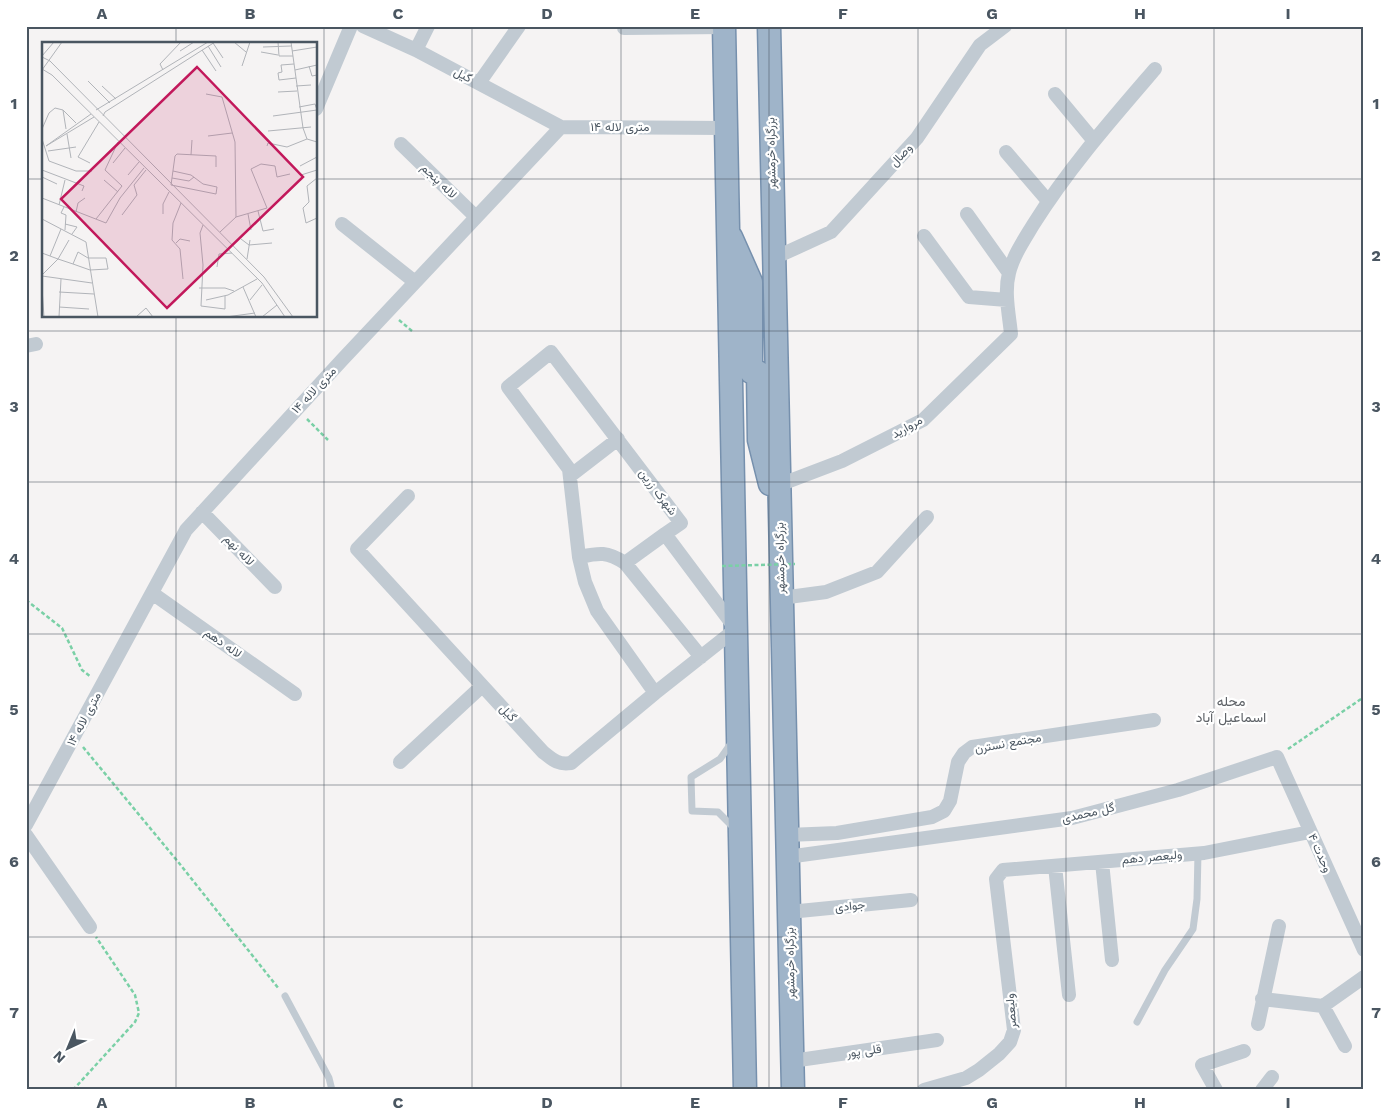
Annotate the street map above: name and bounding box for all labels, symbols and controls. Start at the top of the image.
text: A [97,4,108,23]
text: B [245,4,256,23]
text: C [393,4,404,23]
text: D [541,4,553,23]
text: E [690,4,700,23]
text: F [838,4,848,23]
text: G [986,4,998,23]
text: H [1134,4,1146,23]
text: I [1285,4,1291,23]
inset map [42,42,318,318]
street label: گیل [451,65,474,86]
text: 1 [11,94,17,113]
text: 1 [1373,94,1379,113]
street label: بزرگراه خرمشهر [763,117,780,190]
street label: ۱۴ متری لاله [591,120,649,135]
street label: وصال [887,141,916,170]
street label: لاله پنجم [418,161,460,202]
text: 2 [9,246,19,265]
text: 2 [1371,246,1381,265]
street label: ۱۴ متری لاله [289,364,340,417]
text: 3 [9,397,19,416]
text: 3 [1371,397,1381,416]
street label: مروارید [889,413,925,442]
street label: شهرک زرین [635,466,680,519]
street label: بزرگراه خرمشهر [772,522,789,595]
street label: لاله نهم [220,532,257,569]
text: 4 [9,549,19,568]
text: 4 [1371,549,1381,568]
street label: لاله دهم [201,625,244,662]
street label: ۱۴ متری لاله [64,690,105,749]
district label: محله اسماعیل آباد [1196,693,1266,726]
text: 5 [9,700,19,719]
text: 5 [1371,700,1381,719]
street label: گیل [496,702,519,725]
street label: مجتمع نسترن [974,730,1043,758]
street label: گل محمدی [1060,800,1116,827]
street label: وحدت ۴ [1304,831,1335,875]
street label: ولیعصر دهم [1121,847,1183,868]
text: 6 [9,852,19,871]
text: 6 [1371,852,1381,871]
street label: جوادی [834,897,866,916]
street label: بزرگراه خرمشهر [782,927,799,1000]
street label: ولیعصر [1003,993,1021,1030]
text: 7 [9,1003,19,1022]
text: 7 [1371,1003,1381,1022]
north arrow [42,1024,92,1074]
street label: قلی پور [845,1042,882,1061]
text: N [50,1048,68,1067]
text: A [97,1093,108,1112]
text: B [245,1093,256,1112]
text: C [393,1093,404,1112]
text: D [541,1093,553,1112]
text: E [690,1093,700,1112]
text: F [838,1093,848,1112]
text: G [986,1093,998,1112]
text: H [1134,1093,1146,1112]
text: I [1285,1093,1291,1112]

